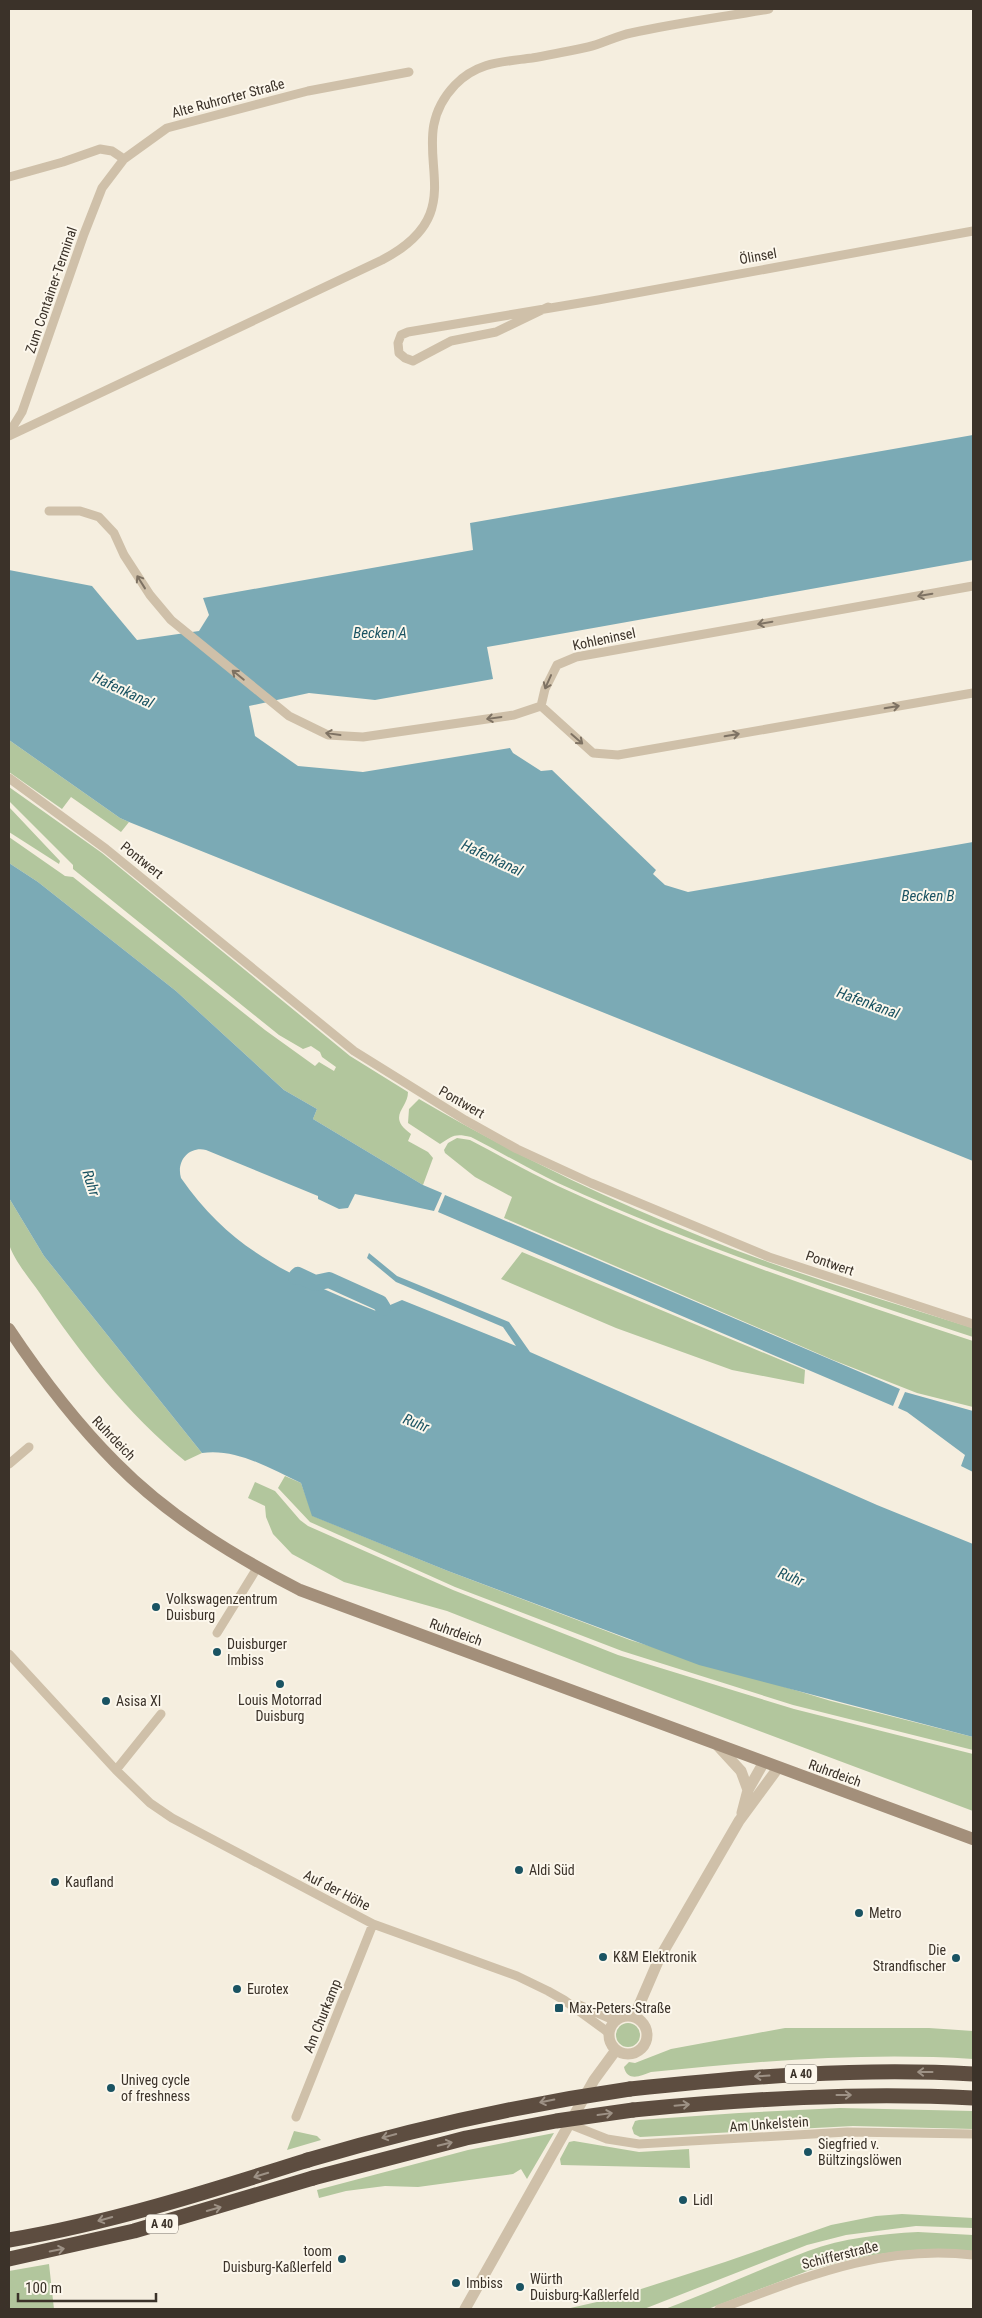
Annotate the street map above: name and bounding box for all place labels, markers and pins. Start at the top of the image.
place label: Volkswagenzentrum Duisburg [166,1591,278,1623]
marker: Volkswagenzentrum Duisburg [150,1601,162,1613]
place label: Duisburger Imbiss [227,1636,287,1668]
marker: Duisburger Imbiss [211,1646,223,1658]
marker: Louis Motorrad Duisburg [274,1678,286,1690]
place label: Louis Motorrad Duisburg [238,1692,322,1724]
place label: Asisa XI [116,1693,161,1709]
marker: Asisa XI [100,1695,112,1707]
place label: Aldi Süd [529,1862,575,1878]
marker: Aldi Süd [513,1864,525,1876]
place label: Kaufland [65,1874,114,1890]
marker: Kaufland [49,1876,61,1888]
place label: Metro [869,1905,901,1921]
marker: Metro [853,1907,865,1919]
place label: Die Strandfischer [873,1942,946,1974]
place label: K&M Elektronik [613,1949,697,1965]
marker: K&M Elektronik [597,1951,609,1963]
marker: Die Strandfischer [950,1952,962,1964]
place label: Eurotex [247,1981,289,1997]
marker: Eurotex [231,1983,243,1995]
place label: Max-Peters-Straße [569,2000,671,2016]
marker: Max-Peters-Straße [553,2002,565,2014]
place label: Univeg cycle of freshness [121,2072,190,2104]
marker: Univeg cycle of freshness [105,2082,117,2094]
place label: Siegfried v. Bültzingslöwen [818,2136,902,2168]
marker: Siegfried v. Bültzingslöwen [802,2146,814,2158]
place label: Lidl [693,2192,713,2208]
marker: Lidl [677,2194,689,2206]
place label: toom Duisburg-Kaßlerfeld [223,2243,332,2275]
marker: toom Duisburg-Kaßlerfeld [336,2253,348,2265]
place label: Würth Duisburg-Kaßlerfeld [530,2271,639,2303]
place label: Imbiss [466,2275,503,2291]
marker: Imbiss [450,2277,462,2289]
marker: Würth Duisburg-Kaßlerfeld [514,2281,526,2293]

